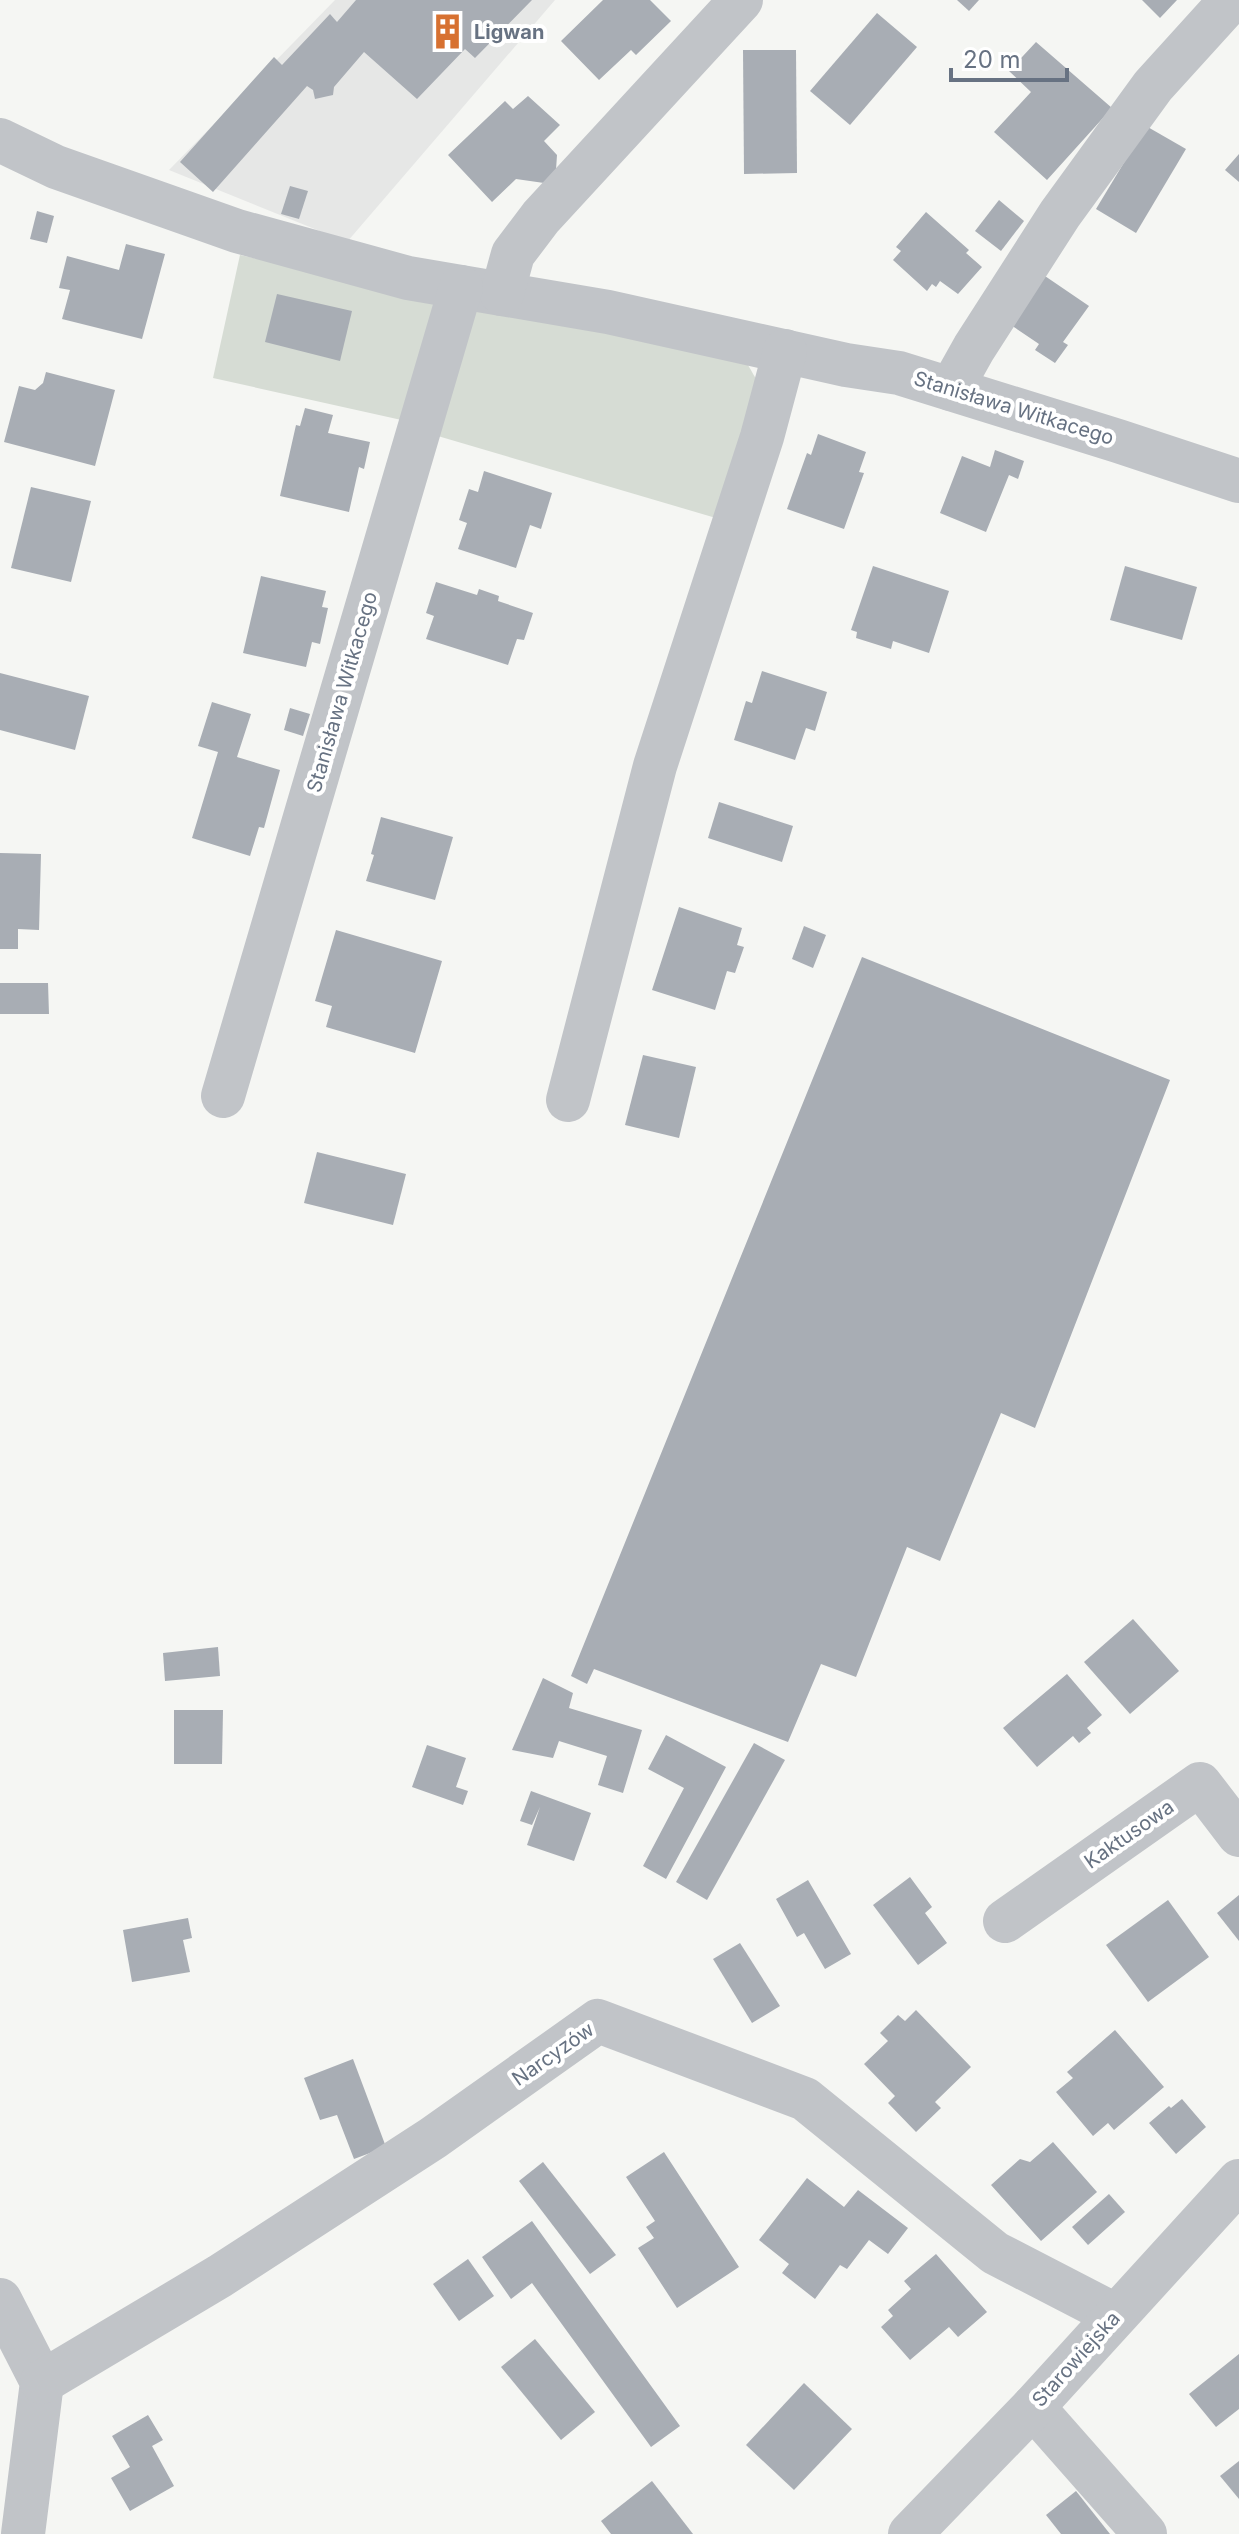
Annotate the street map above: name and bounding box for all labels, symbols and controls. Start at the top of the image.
building icon: Ligwan [429,13,467,51]
place label: Ligwan [474,20,544,44]
scale bar [951,32,1067,82]
text: 20 m [963,45,1021,74]
street label: Stanisława Witkacego [911,366,1117,450]
street label: Stanisława Witkacego [302,589,382,795]
street label: Kaktusowa [1080,1794,1178,1874]
street label: Narcyzów [507,2017,599,2091]
street label: Starowiejska [1027,2306,1125,2412]

